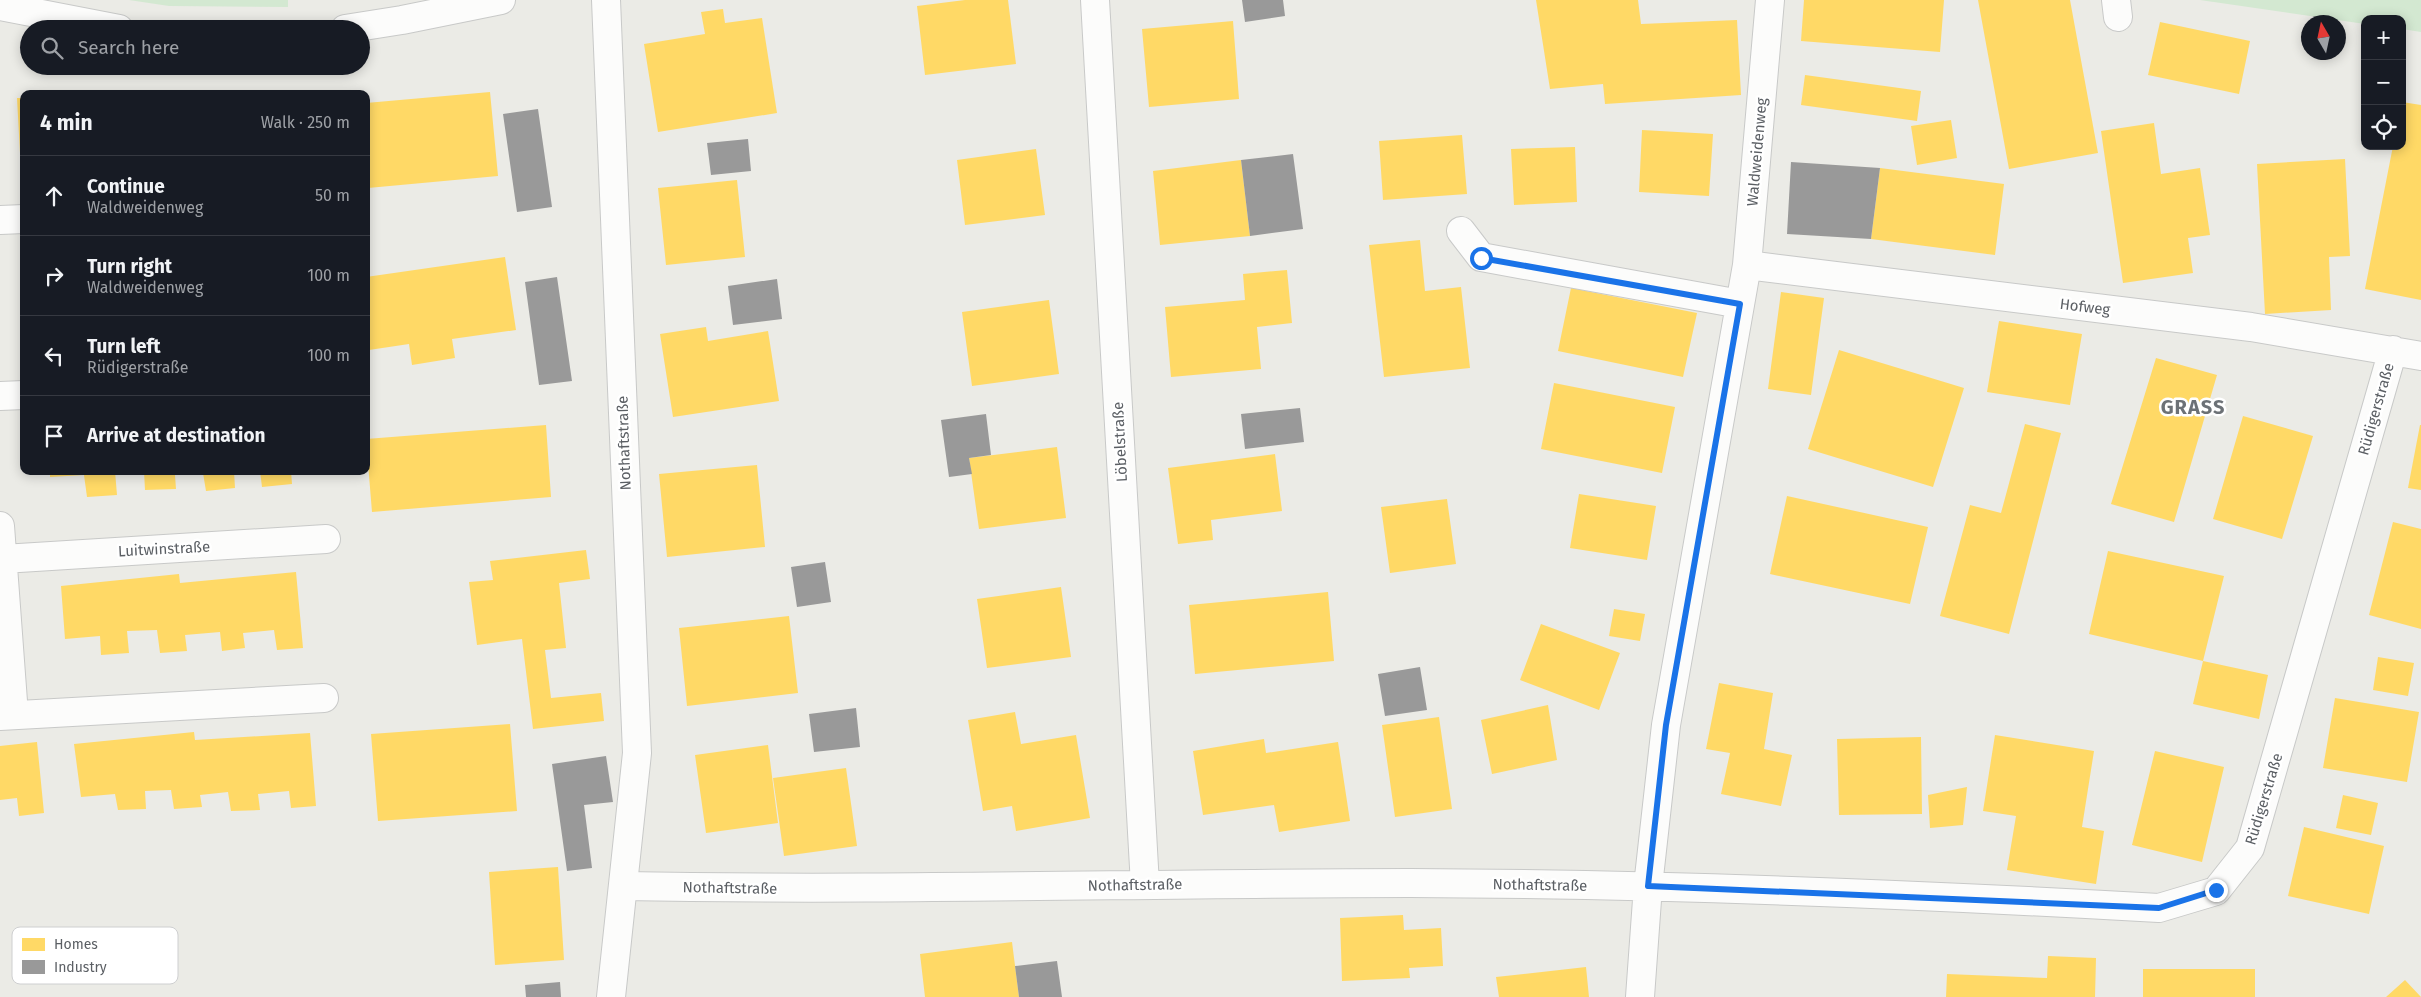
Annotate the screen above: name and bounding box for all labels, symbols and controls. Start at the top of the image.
north arrow [2301,15,2346,60]
map controls [2361,15,2406,150]
button: + [2361,15,2406,60]
search box [20,20,370,75]
icon: search [38,34,66,62]
text: Search here [78,36,179,59]
button: − [2361,60,2406,105]
street label: Waldweidenweg [1743,97,1771,207]
button: locate [2361,105,2406,150]
text: 4 min [40,110,93,136]
text: Walk · 250 m [261,113,350,132]
text: Continue [87,175,165,198]
icon: ahead [40,182,68,210]
text: 50 m [315,186,350,205]
text: Waldweidenweg [87,198,203,217]
route start [1470,247,1493,270]
text: Turn right [87,255,172,278]
icon: right [40,262,68,290]
text: 100 m [307,266,350,285]
text: Waldweidenweg [87,278,203,297]
street label: Hofweg [2059,295,2111,319]
text: Turn left [87,335,161,358]
icon: left [40,342,68,370]
text: 100 m [307,346,350,365]
text: Rüdigerstraße [87,358,189,377]
street label: Rüdigerstraße [2354,361,2398,457]
street label: Nothaftstraße [613,395,635,491]
district label: GRASS [2161,395,2225,419]
street label: Löbelstraße [1109,401,1131,483]
icon: arrive [40,422,68,450]
text: Arrive at destination [87,424,266,447]
street label: Luitwinstraße [117,538,211,560]
street label: Rüdigerstraße [2241,751,2287,847]
street label: Nothaftstraße [1087,875,1183,895]
street label: Nothaftstraße [1492,875,1588,895]
street label: Nothaftstraße [682,878,778,898]
route end [2205,879,2228,902]
legend [12,927,178,984]
text: Homes [54,936,98,953]
text: Industry [54,959,107,976]

